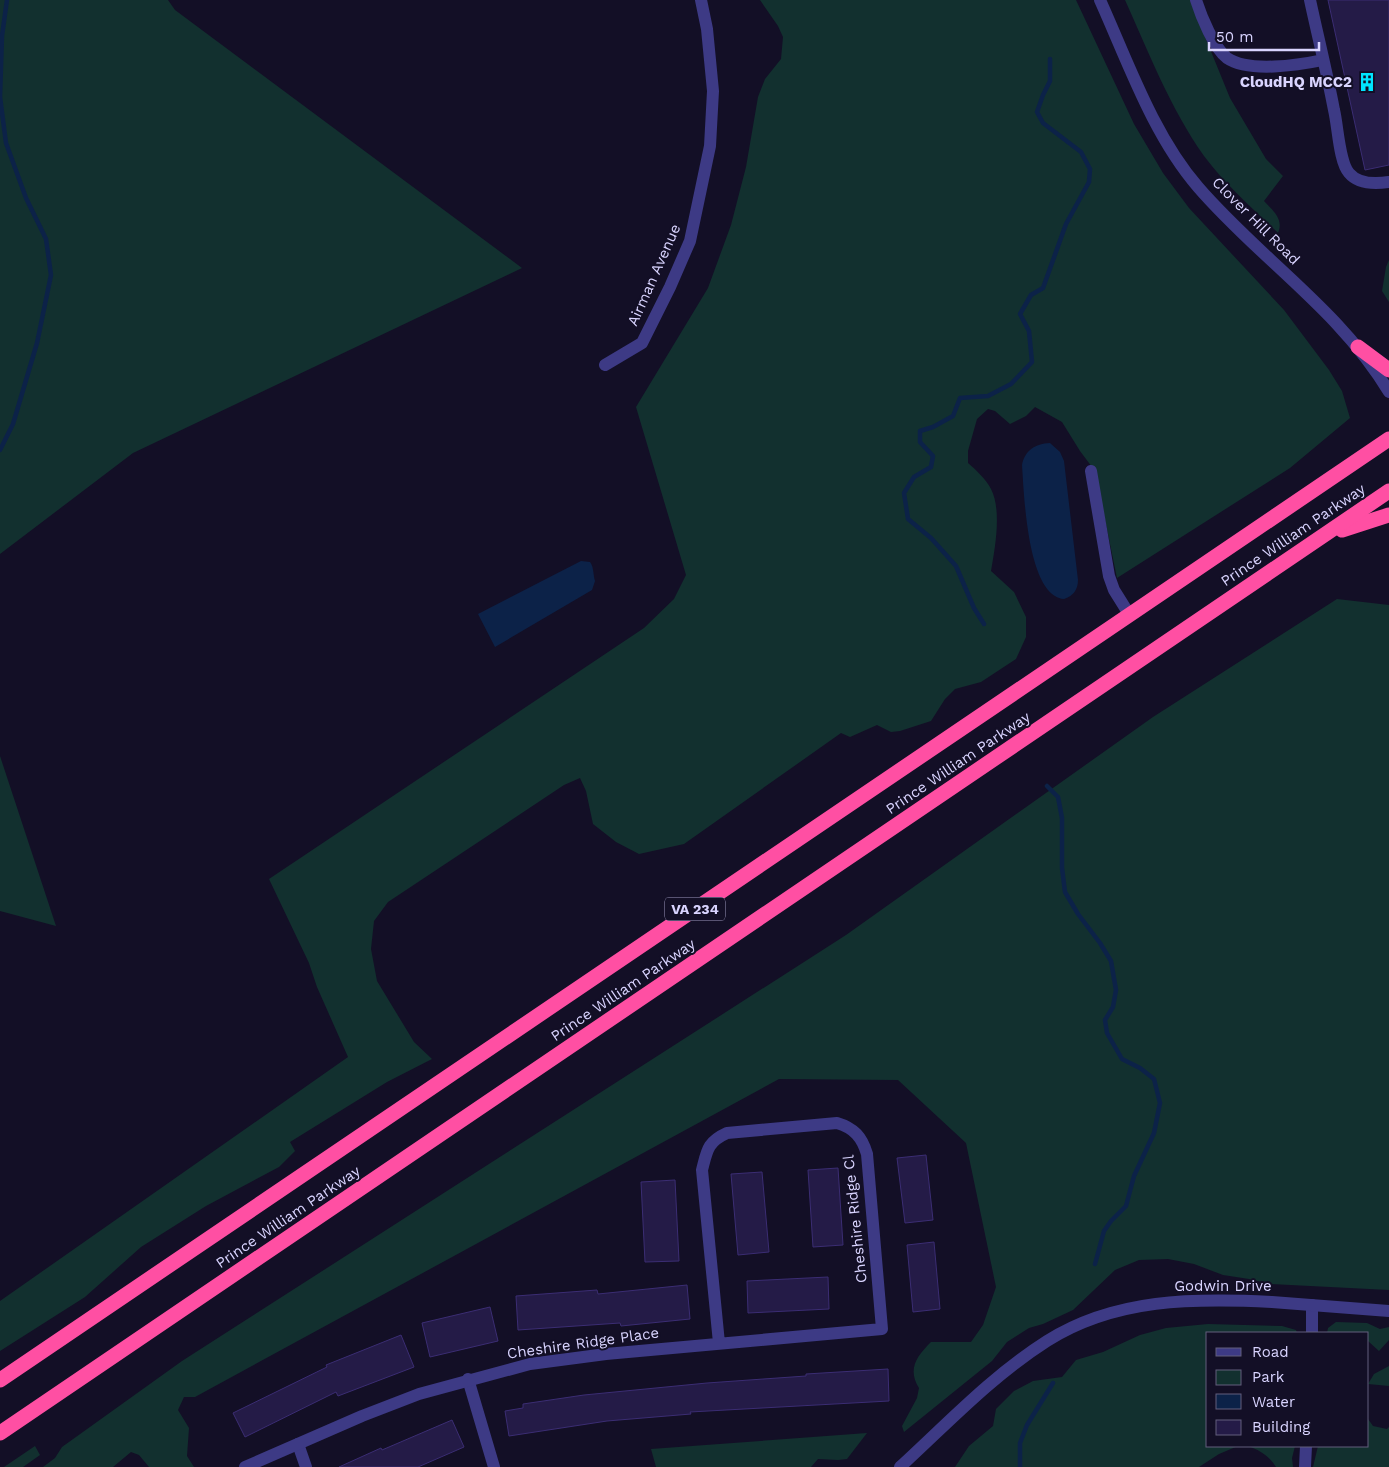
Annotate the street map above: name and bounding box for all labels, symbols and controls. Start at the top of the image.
scale bar [1209,20,1319,52]
text: 50 m [1216,28,1253,46]
building icon: CloudHQ MCC2 [1356,71,1378,93]
place label: CloudHQ MCC2 [1240,73,1352,91]
street label: Clover Hill Road [1208,173,1304,269]
street label: Airman Avenue [623,221,685,329]
street label: Prince William Parkway [1217,480,1369,590]
street label: Prince William Parkway [882,708,1034,818]
road number: VA 234 [665,898,725,921]
street label: Prince William Parkway [547,935,699,1045]
street label: Cheshire Ridge Cl [839,1154,871,1284]
street label: Prince William Parkway [212,1162,364,1272]
street label: Godwin Drive [1174,1277,1272,1295]
street label: Cheshire Ridge Place [506,1323,660,1363]
legend [1206,1332,1369,1447]
text: Road [1252,1343,1289,1361]
text: Park [1252,1368,1285,1386]
text: Water [1252,1393,1295,1411]
text: Building [1252,1418,1310,1436]

